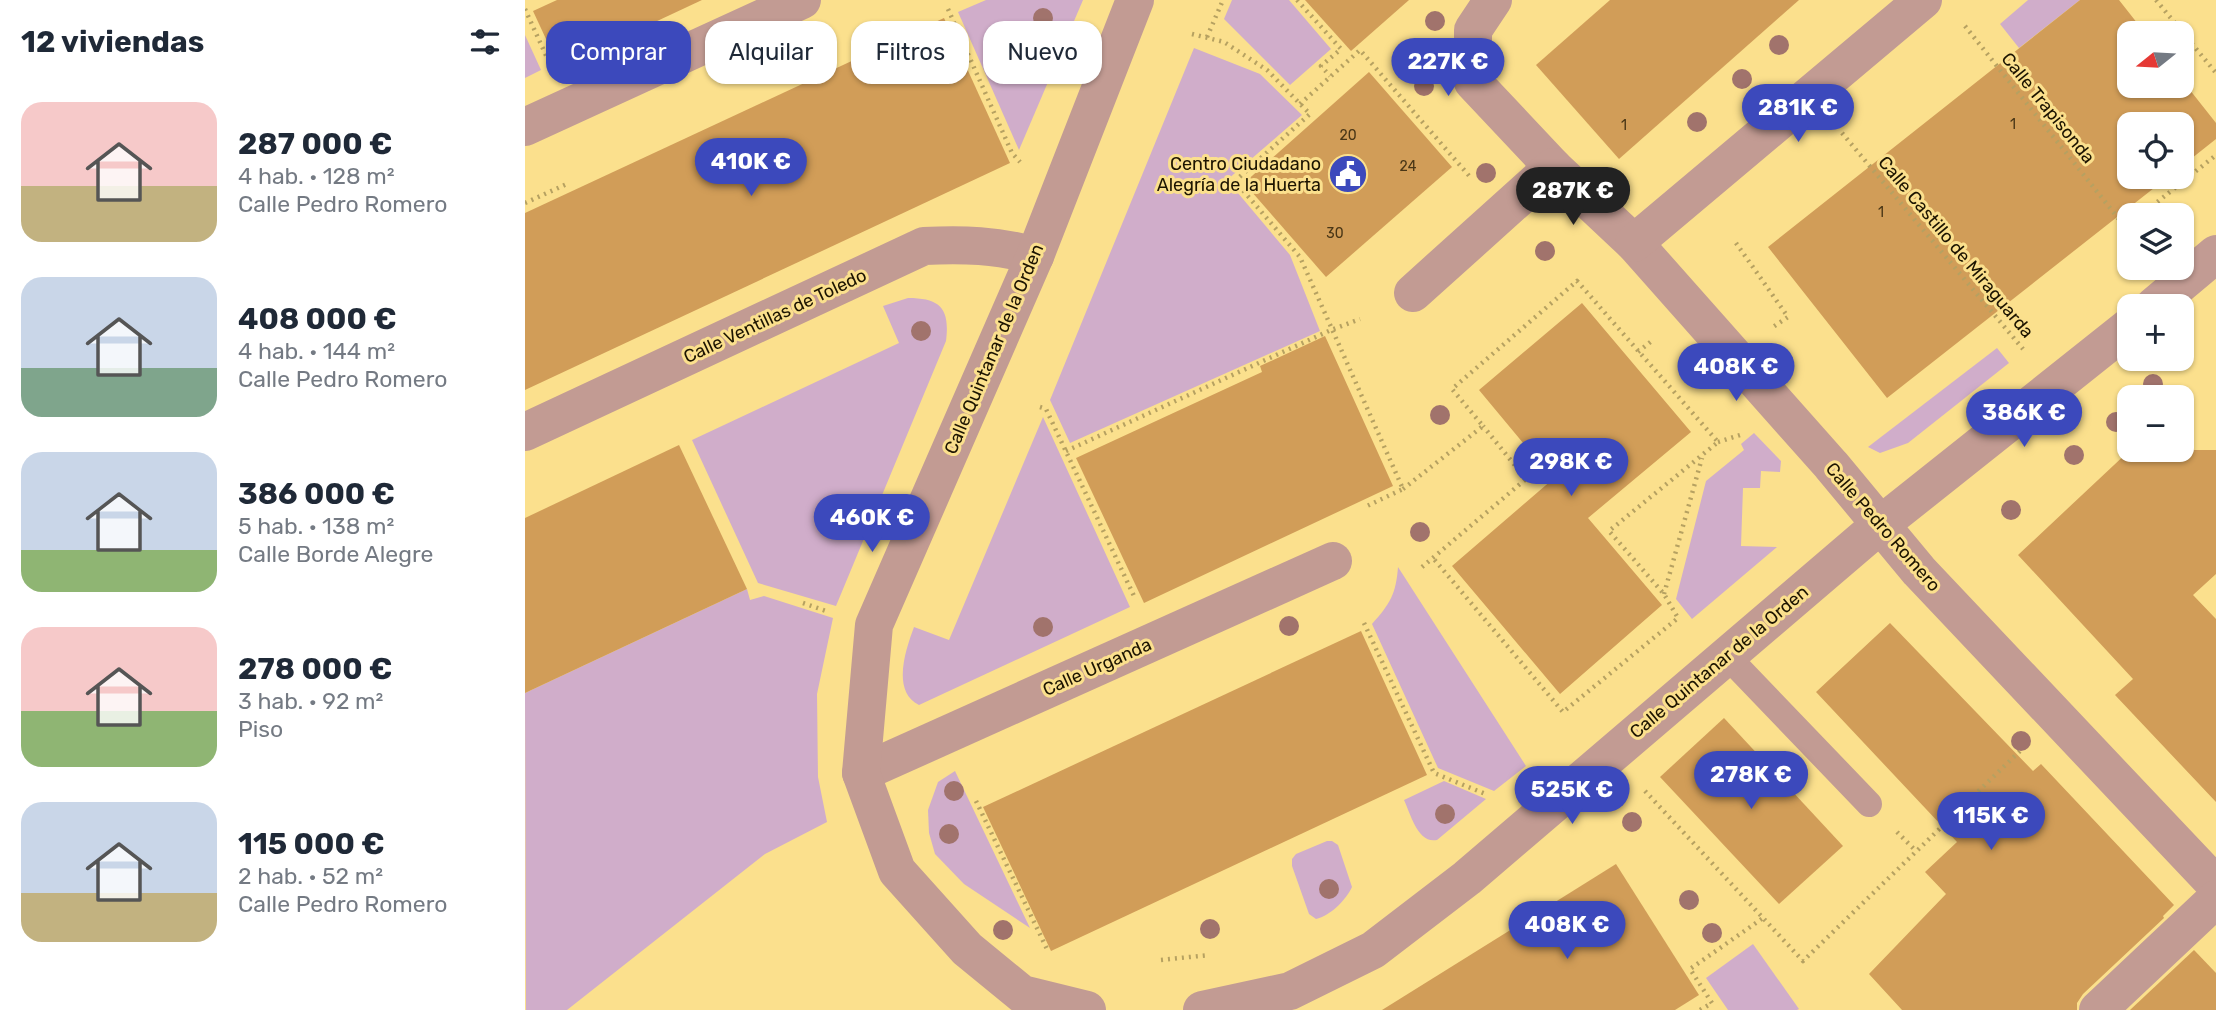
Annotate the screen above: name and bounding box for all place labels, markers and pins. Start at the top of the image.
pin: 227K € [1391,38,1505,98]
pin: 281K € [1741,85,1855,144]
pin: 410K € [694,138,808,198]
place label: Centro Ciudadano Alegría de la Huerta [1157,153,1321,196]
public building icon: Centro Ciudadano Alegría de la Huerta [1327,153,1369,195]
pin: 287K € [1516,168,1630,227]
pin: 408K € [1679,344,1793,403]
pin: 386K € [1967,390,2081,449]
pin: 298K € [1514,438,1628,498]
pin: 460K € [815,494,929,554]
pin: 278K € [1694,752,1808,811]
pin: 525K € [1515,766,1629,826]
pin: 115K € [1934,792,2048,852]
pin: 408K € [1510,902,1624,961]

